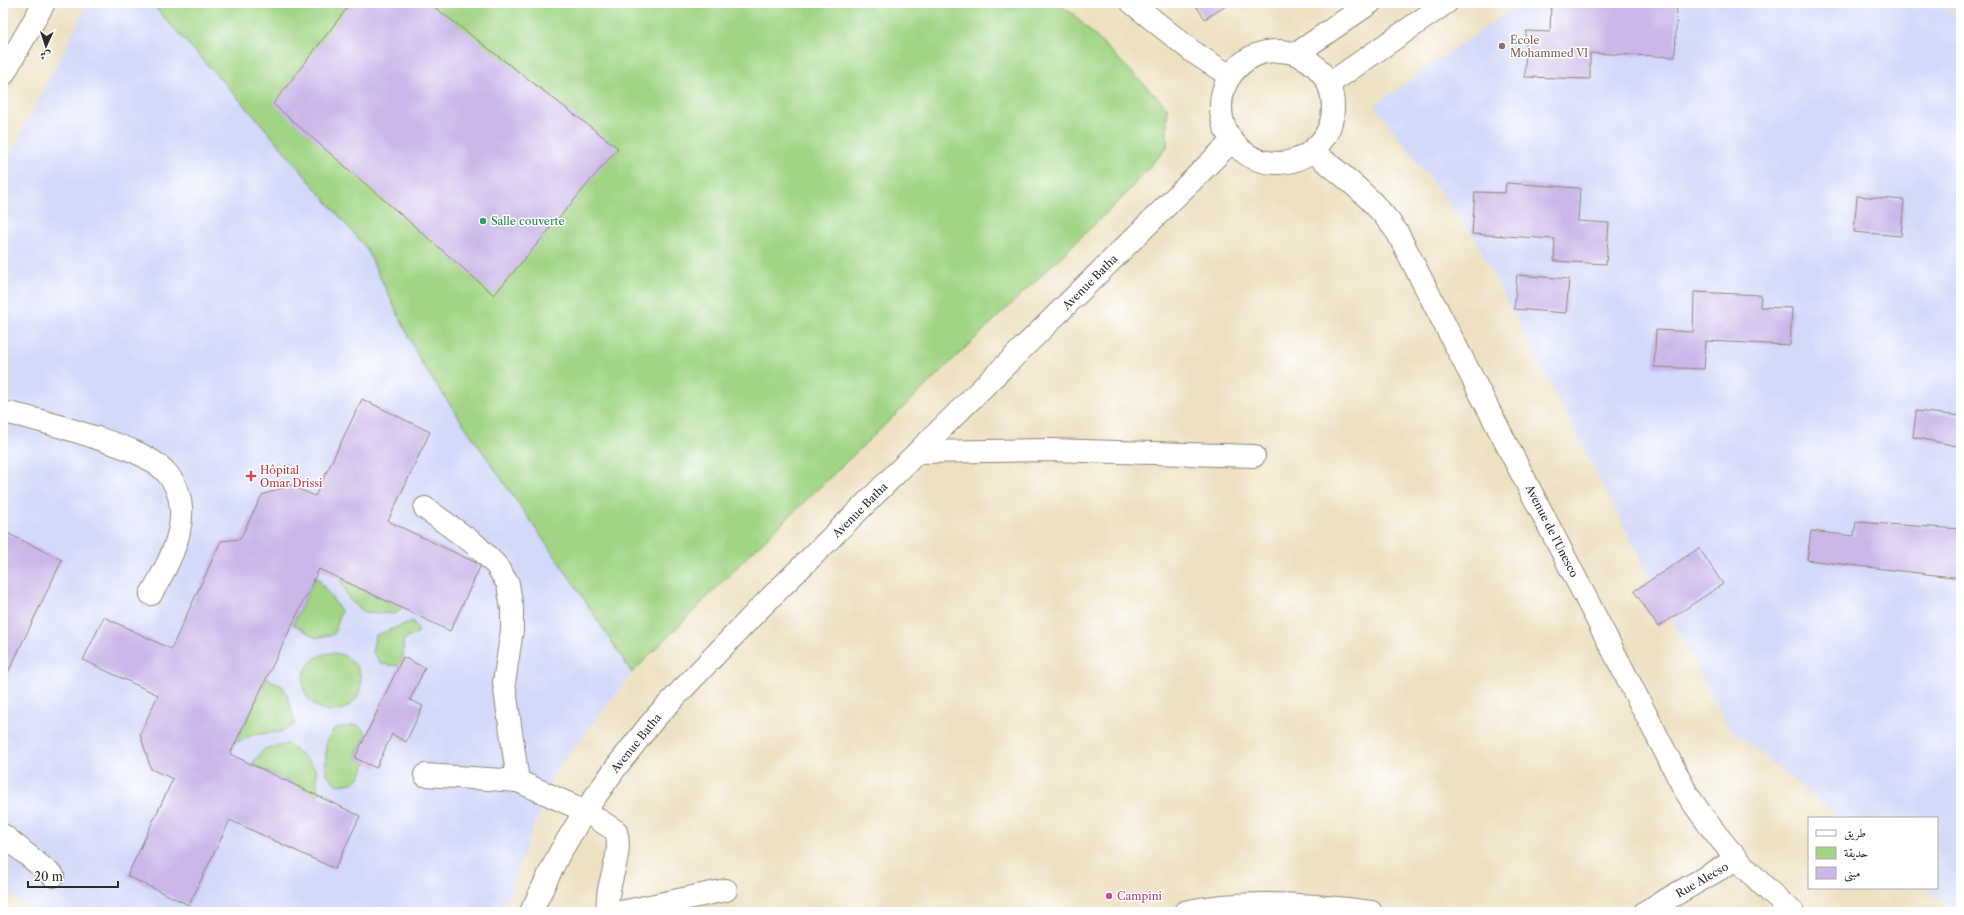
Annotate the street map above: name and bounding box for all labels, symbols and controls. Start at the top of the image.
north arrow [26,26,66,66]
place label: École Mohammed VI [1510,33,1588,60]
marker: École Mohammed VI [1497,41,1507,51]
text: ش [40,49,51,63]
place label: Salle couverte [491,214,565,228]
marker: Salle couverte [478,216,488,226]
street label: Avenue Batha [1059,251,1121,313]
place label: Hôpital Omar Drissi [260,463,323,490]
marker: Hôpital Omar Drissi [245,470,257,482]
street label: Avenue Batha [829,479,891,541]
street label: Avenue de l'Unesco [1522,481,1582,580]
street label: Avenue Batha [607,710,664,776]
legend [1808,817,1938,889]
text: طريق [1844,825,1866,841]
text: حديقة [1844,845,1868,861]
street label: Rue Alecso [1673,859,1731,901]
scale bar [28,863,118,889]
text: مبنى [1844,865,1860,882]
text: 20 m [34,869,63,884]
place label: Campini [1117,889,1163,903]
marker: Campini [1104,891,1114,901]

